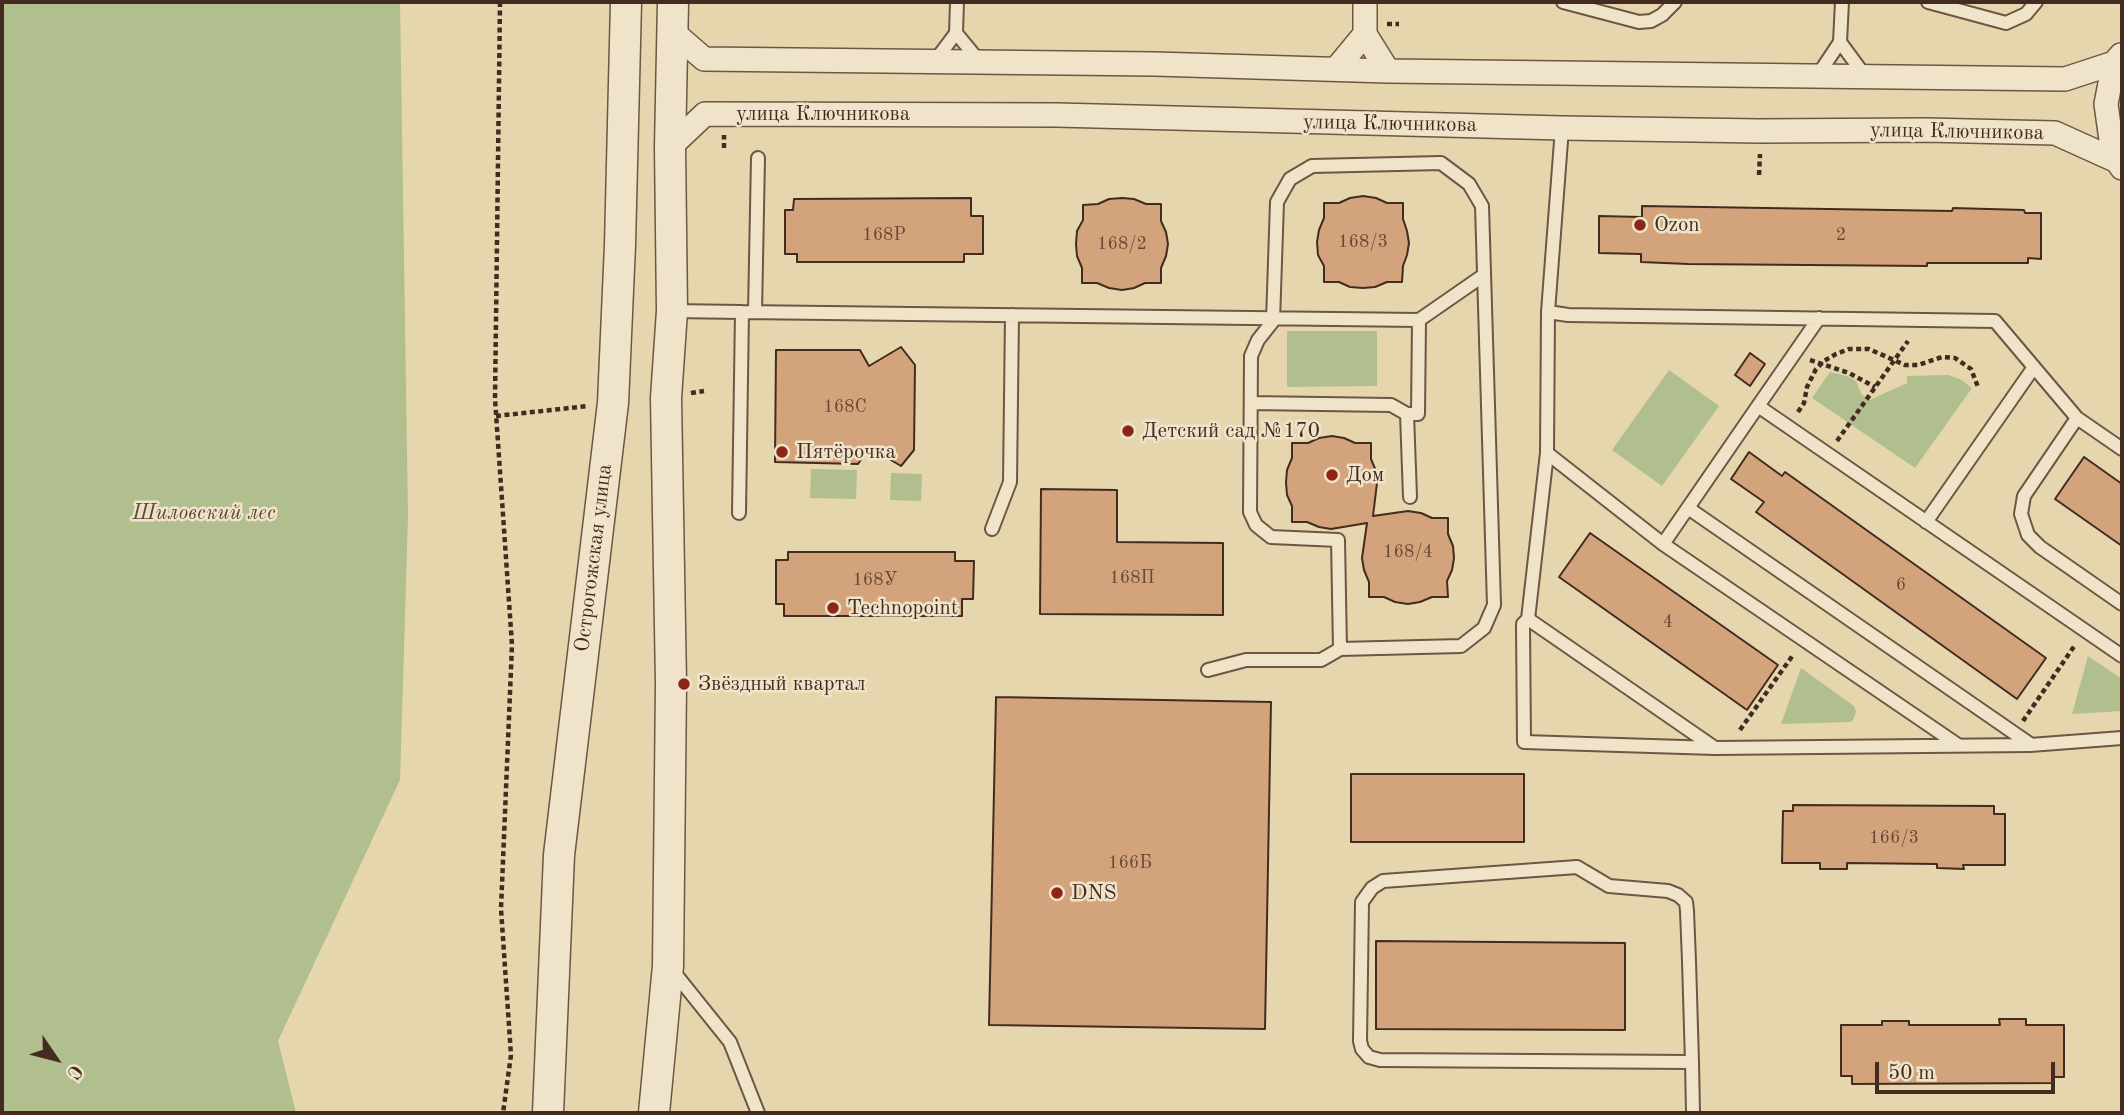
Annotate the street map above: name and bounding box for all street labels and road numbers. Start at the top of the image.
street label: улица Ключникова [736,101,910,127]
street label: улица Ключникова [1303,110,1477,138]
street label: улица Ключникова [1870,118,2044,146]
street label: Острогожская улица [570,463,618,653]

